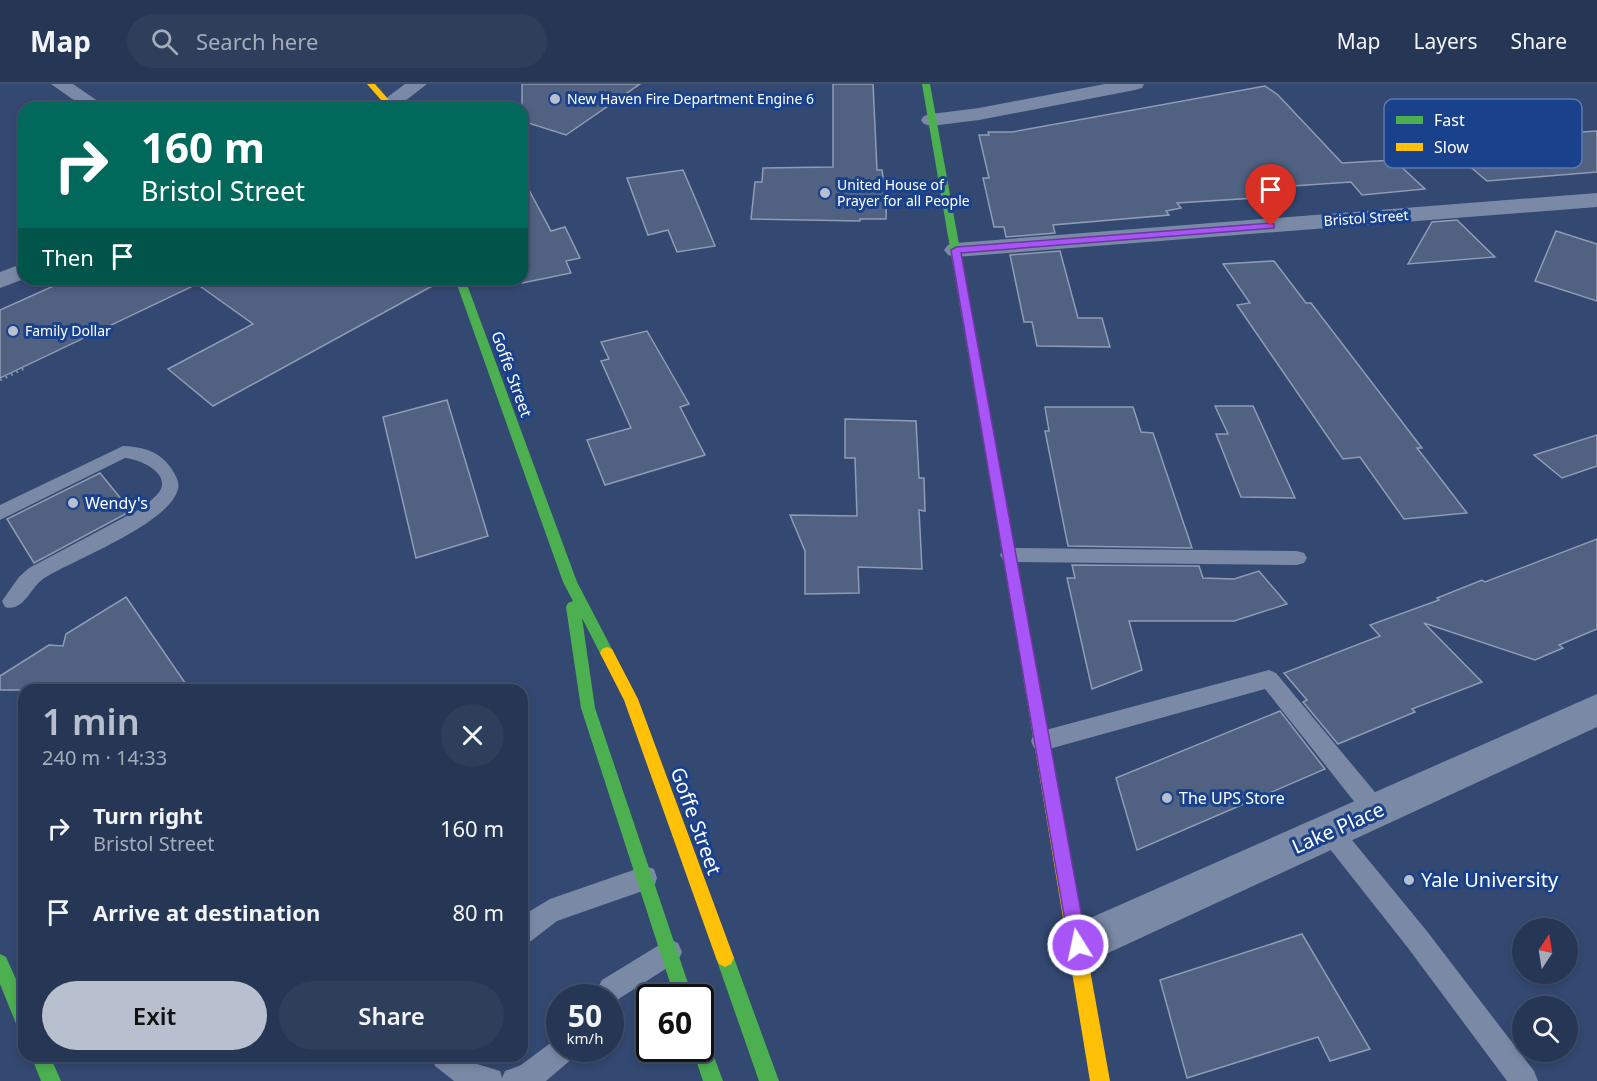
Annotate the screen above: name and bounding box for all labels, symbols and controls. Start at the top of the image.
search box [127,14,547,68]
text: Map [30,22,91,60]
icon: search [148,25,181,58]
text: Search here [196,26,318,56]
text: Map [1337,27,1381,55]
text: Layers [1414,27,1478,55]
text: Share [1511,27,1567,55]
place label: New Haven Fire Department Engine 6 [567,89,814,108]
marker: New Haven Fire Department Engine 6 [548,92,562,106]
legend [1384,99,1582,168]
text: Fast [1434,109,1465,131]
text: 160 m [141,118,265,175]
icon: right [42,126,120,204]
text: Slow [1434,136,1469,158]
pin [1245,164,1296,226]
text: Bristol Street [141,172,305,209]
icon: arrive [1254,173,1287,206]
place label: United House of Prayer for all People [837,175,970,210]
marker: United House of Prayer for all People [818,186,832,200]
street label: Bristol Street [1323,205,1409,230]
icon: arrive [106,240,139,273]
text: Then [42,242,94,272]
place label: Family Dollar [25,321,111,340]
marker: Family Dollar [6,324,20,338]
street label: Goffe Street [486,328,538,420]
place label: Wendy's [85,492,148,514]
marker: Wendy's [66,496,80,510]
text: 1 min [42,697,140,746]
button: close [441,704,504,767]
text: 240 m · 14:33 [42,744,167,771]
street label: Goffe Street [665,763,728,878]
place label: The UPS Store [1179,787,1285,809]
marker: The UPS Store [1160,791,1174,805]
street label: Lake Place [1287,795,1388,860]
text: Turn right [93,800,203,830]
icon: right [42,812,75,845]
text: 160 m [440,813,504,843]
text: Bristol Street [93,830,215,857]
place label: Yale University [1421,866,1559,893]
marker: Yale University [1402,873,1416,887]
icon: arrive [42,896,75,929]
text: Arrive at destination [93,897,320,927]
text: 80 m [453,897,504,927]
position arrow [1046,913,1110,977]
north arrow [1512,918,1578,984]
map controls [1512,918,1578,1062]
button: Exit [42,981,267,1050]
button: Share [279,981,504,1050]
speed limit sign: 60 [636,984,714,1062]
text: 50 [568,995,602,1036]
button: search [1512,996,1578,1062]
text: km/h [567,1028,603,1048]

